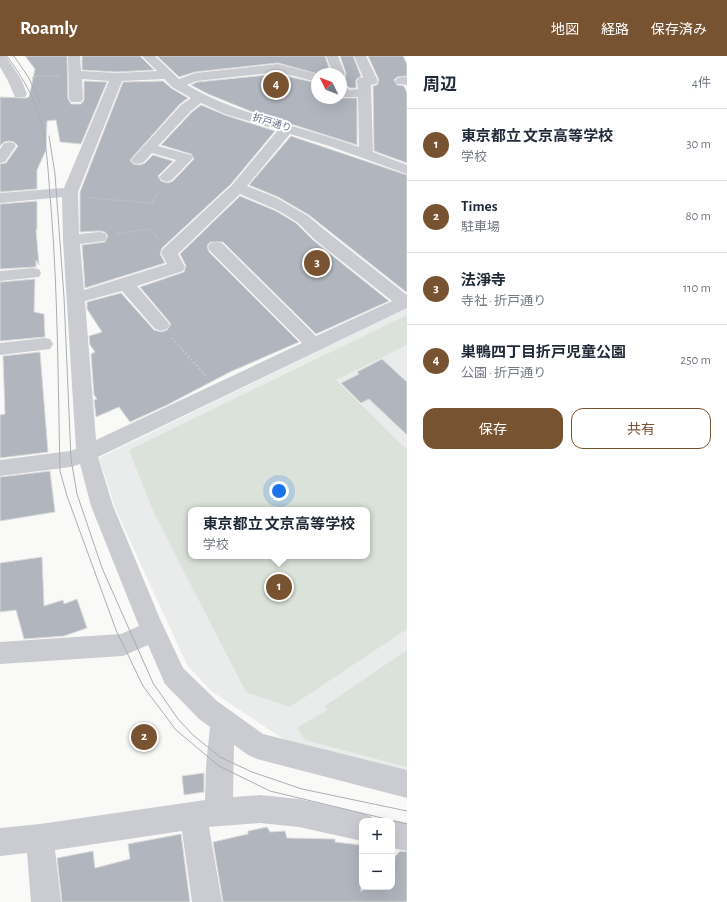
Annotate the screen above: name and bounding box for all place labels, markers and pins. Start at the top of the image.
pin: 4 [263,70,289,100]
pin: 3 [304,248,330,278]
pin: 1 [266,572,292,602]
pin: 2 [131,722,157,752]

